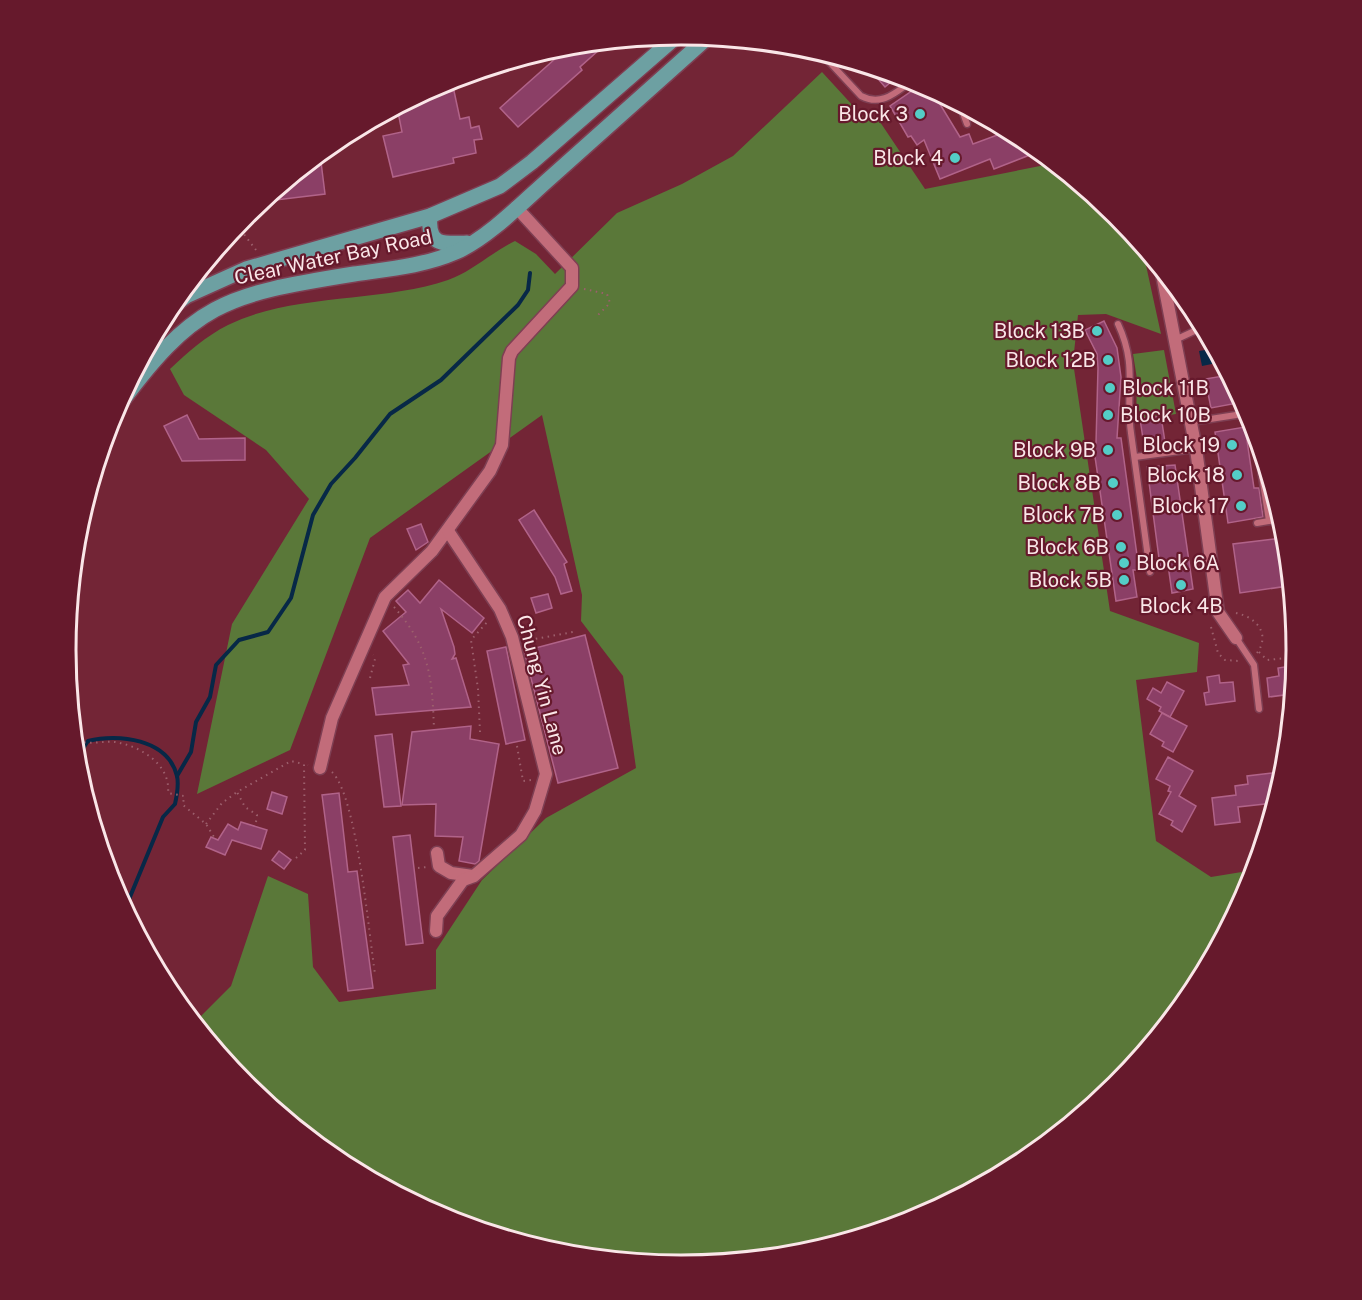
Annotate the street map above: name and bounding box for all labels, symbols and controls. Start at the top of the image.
place label: Block 3 [838,102,908,126]
marker: Block 3 [913,107,927,121]
place label: Block 4 [873,146,943,170]
marker: Block 4 [948,151,962,165]
street label: Clear Water Bay Road [232,224,434,290]
place label: Block 13B [994,319,1085,343]
marker: Block 13B [1090,324,1104,338]
place label: Block 12B [1005,348,1096,372]
marker: Block 12B [1101,353,1115,367]
place label: Block 11B [1122,376,1209,400]
marker: Block 11B [1103,381,1117,395]
place label: Block 10B [1120,403,1211,427]
marker: Block 10B [1101,408,1115,422]
place label: Block 19 [1142,433,1220,457]
place label: Block 9B [1013,438,1096,462]
marker: Block 19 [1225,438,1239,452]
marker: Block 9B [1101,443,1115,457]
place label: Block 18 [1147,463,1225,487]
marker: Block 18 [1230,468,1244,482]
place label: Block 8B [1018,471,1101,495]
marker: Block 8B [1106,476,1120,490]
place label: Block 17 [1152,494,1229,518]
marker: Block 17 [1234,499,1248,513]
place label: Block 7B [1022,503,1105,527]
marker: Block 7B [1110,508,1124,522]
place label: Block 6B [1026,535,1109,559]
marker: Block 6B [1114,540,1128,554]
place label: Block 6A [1136,551,1220,575]
marker: Block 6A [1117,556,1131,570]
place label: Block 5B [1029,568,1112,592]
marker: Block 5B [1117,573,1131,587]
marker: Block 4B [1174,578,1188,592]
place label: Block 4B [1139,594,1223,618]
street label: Chung Yin Lane [512,612,572,758]

